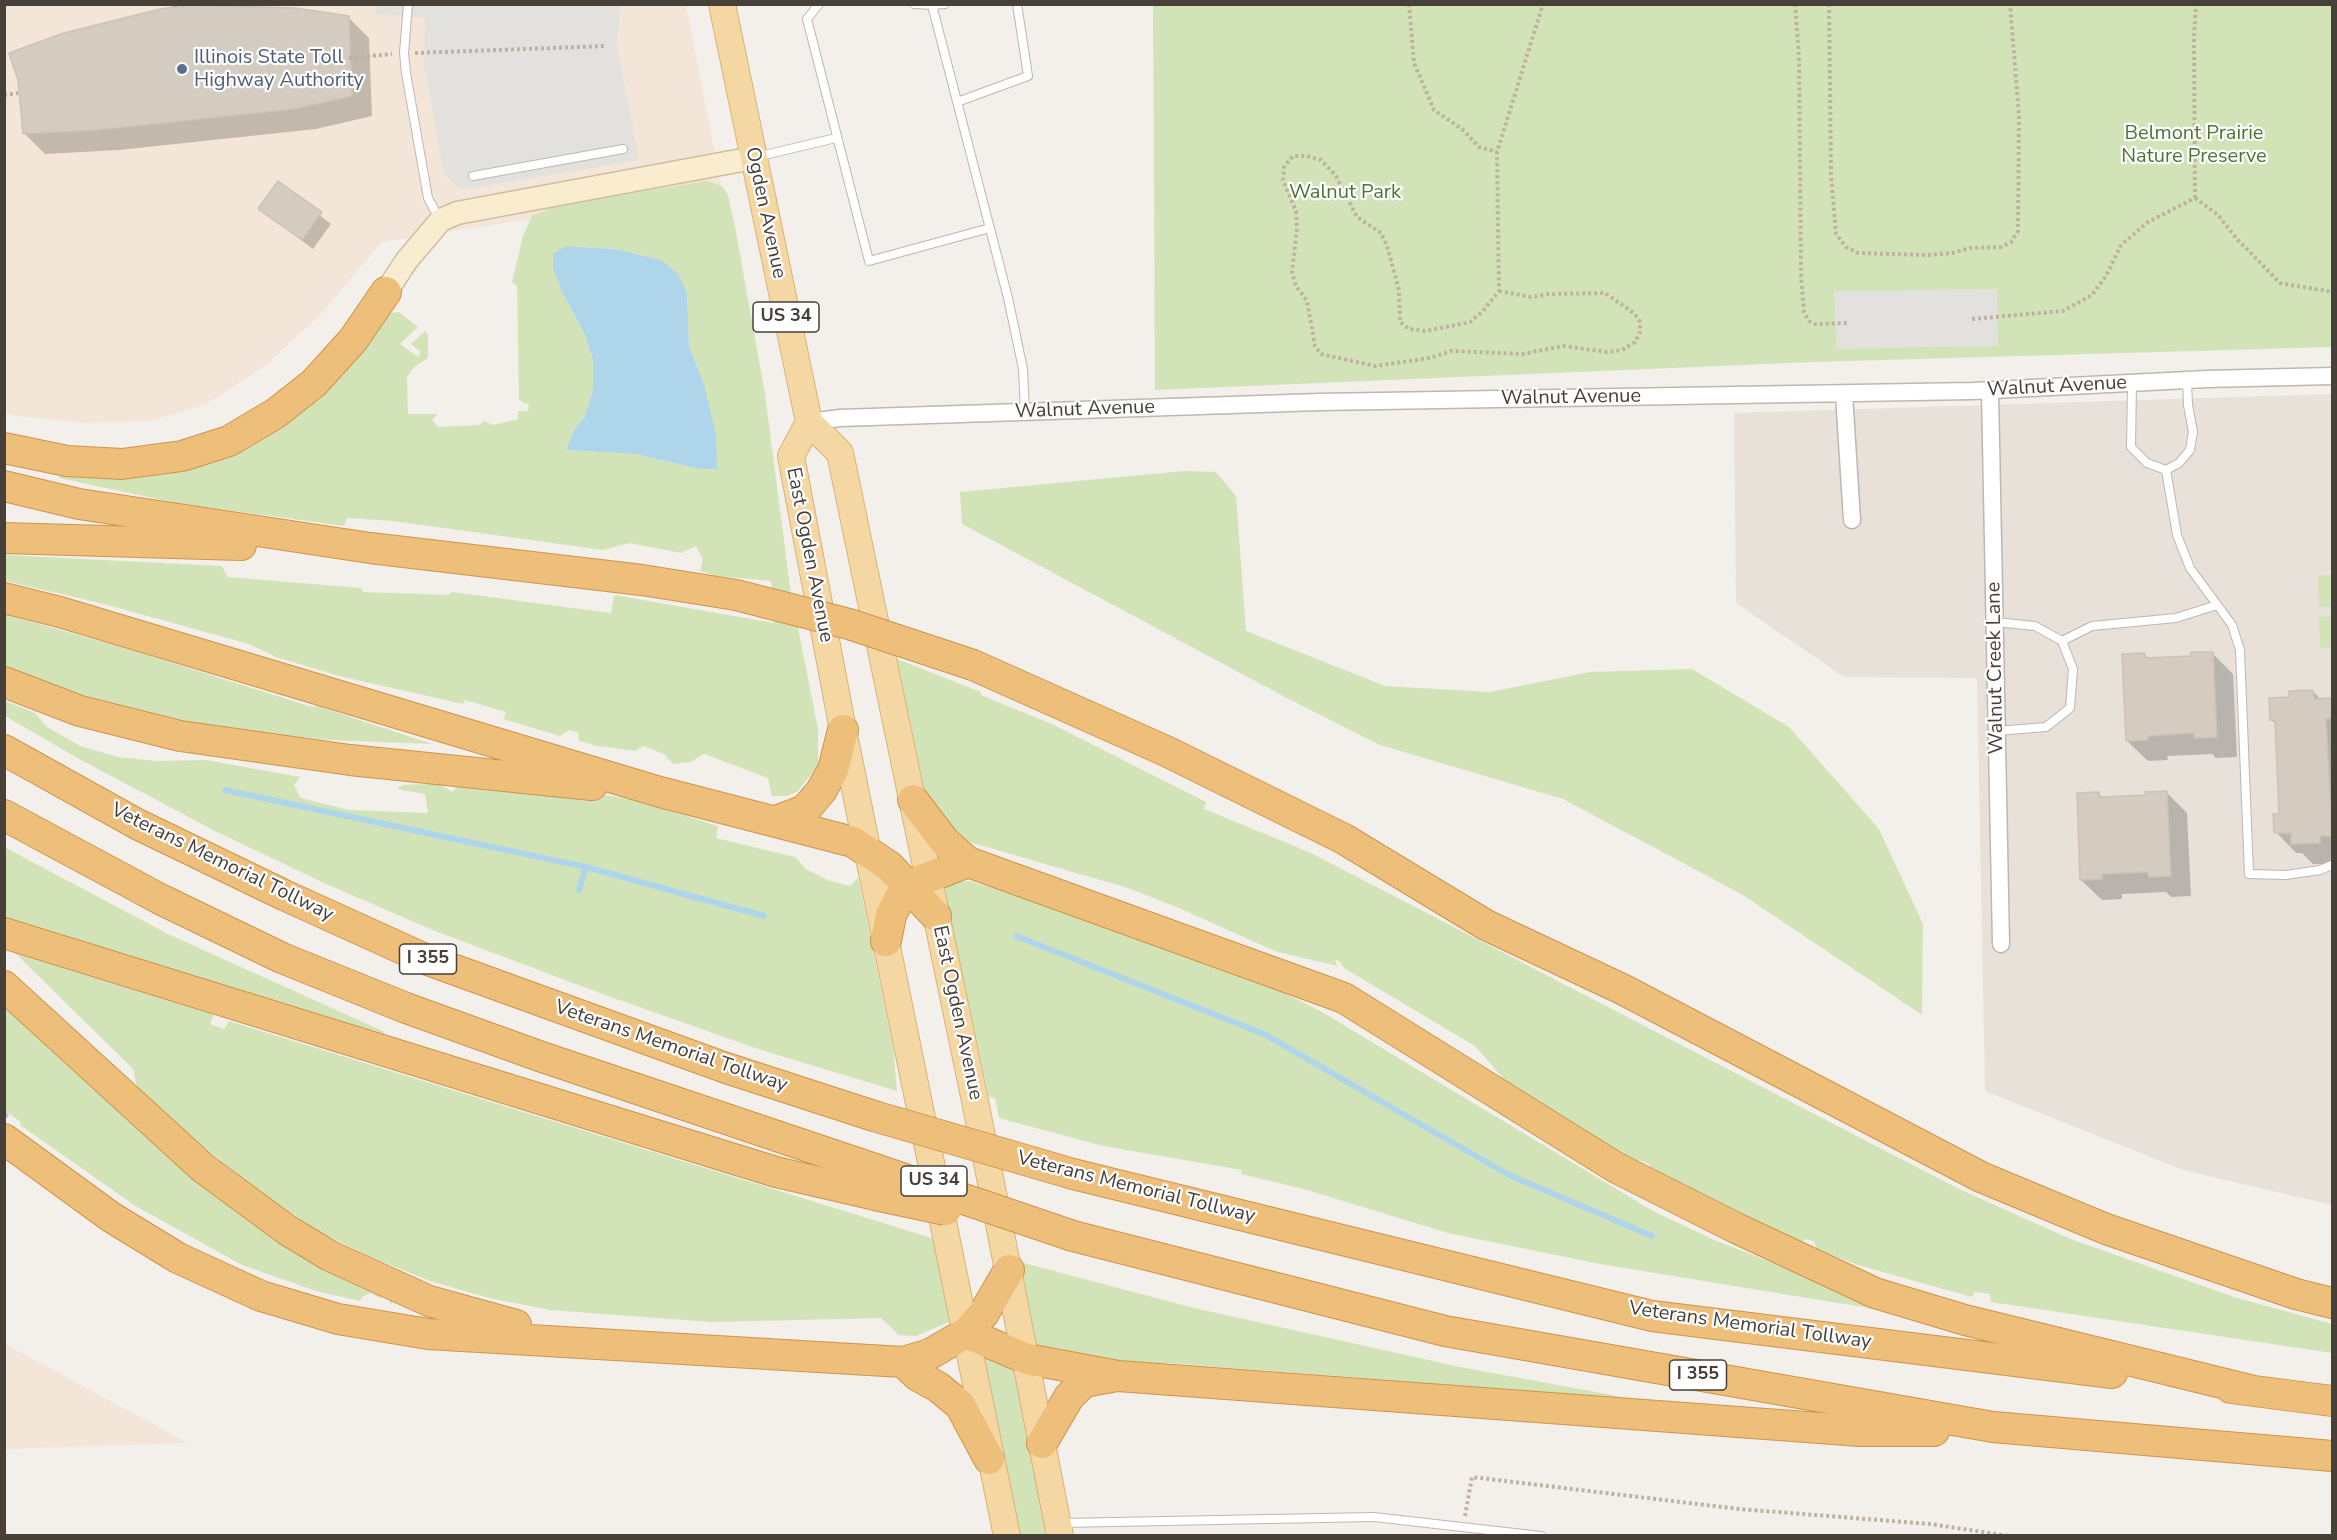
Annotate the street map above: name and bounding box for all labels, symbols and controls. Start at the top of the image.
place label: Illinois State Toll Highway Authority [194,46,364,93]
marker: Illinois State Toll Highway Authority [175,62,189,76]
park label: Belmont Prairie Nature Preserve [2121,122,2267,169]
street label: Ogden Avenue [739,145,791,281]
park label: Walnut Park [1289,181,1401,205]
road number: US 34 [753,302,819,332]
street label: Walnut Avenue [1986,371,2128,403]
street label: Walnut Avenue [1501,385,1641,411]
street label: Walnut Avenue [1015,396,1155,424]
street label: East Ogden Avenue [780,465,838,645]
street label: Walnut Creek Lane [1982,582,2010,754]
street label: Veterans Memorial Tollway [107,799,337,927]
street label: East Ogden Avenue [927,924,987,1102]
road number: I 355 [400,944,456,974]
street label: Veterans Memorial Tollway [551,996,791,1098]
street label: Veterans Memorial Tollway [1014,1147,1258,1229]
road number: US 34 [901,1166,967,1196]
street label: Veterans Memorial Tollway [1627,1297,1873,1355]
road number: I 355 [1670,1360,1726,1390]

